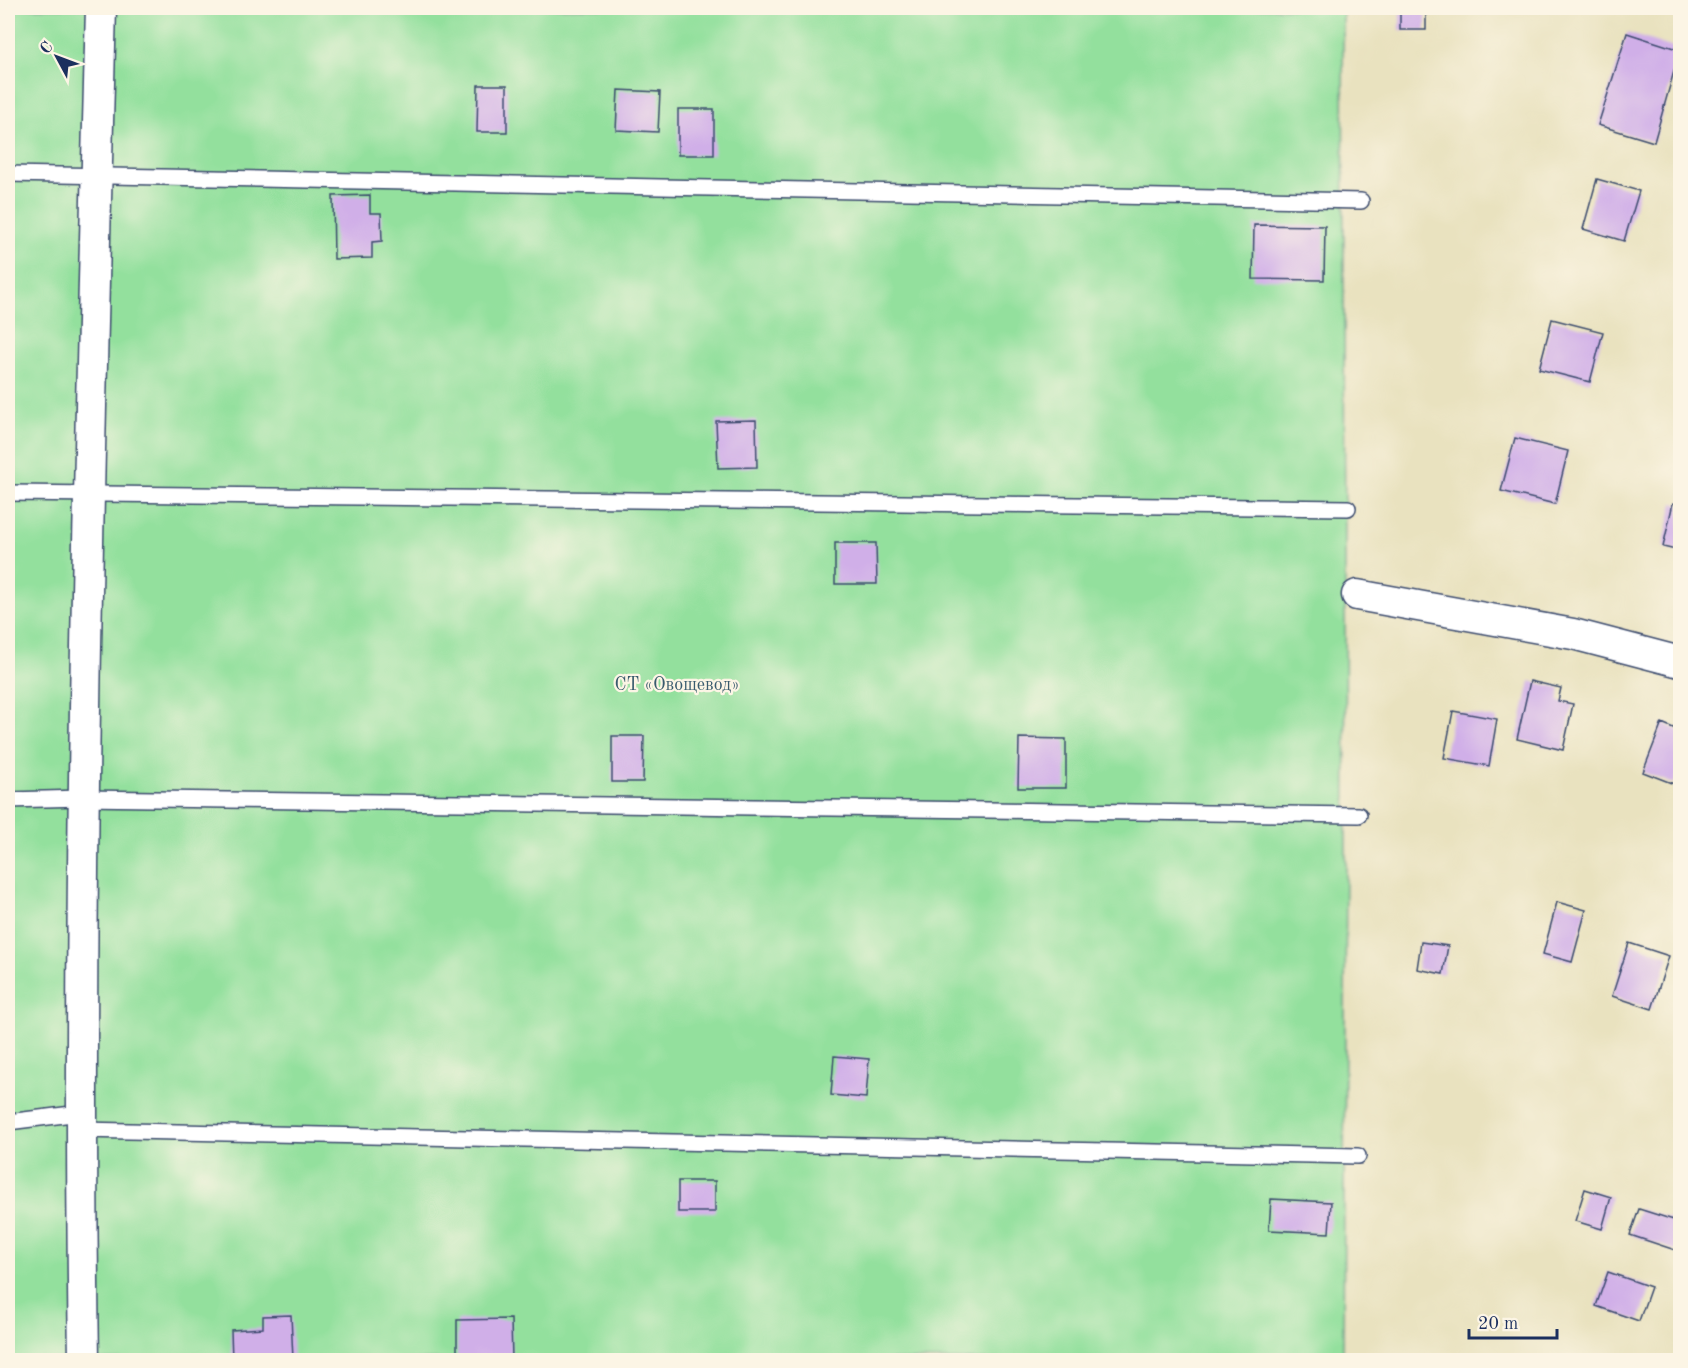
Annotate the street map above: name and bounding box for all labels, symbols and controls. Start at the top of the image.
north arrow [27,27,87,87]
text: С [38,39,57,58]
park label: СТ «Овощевод» [614,676,740,694]
scale bar [1469,1302,1558,1340]
text: 20 m [1478,1315,1518,1333]

